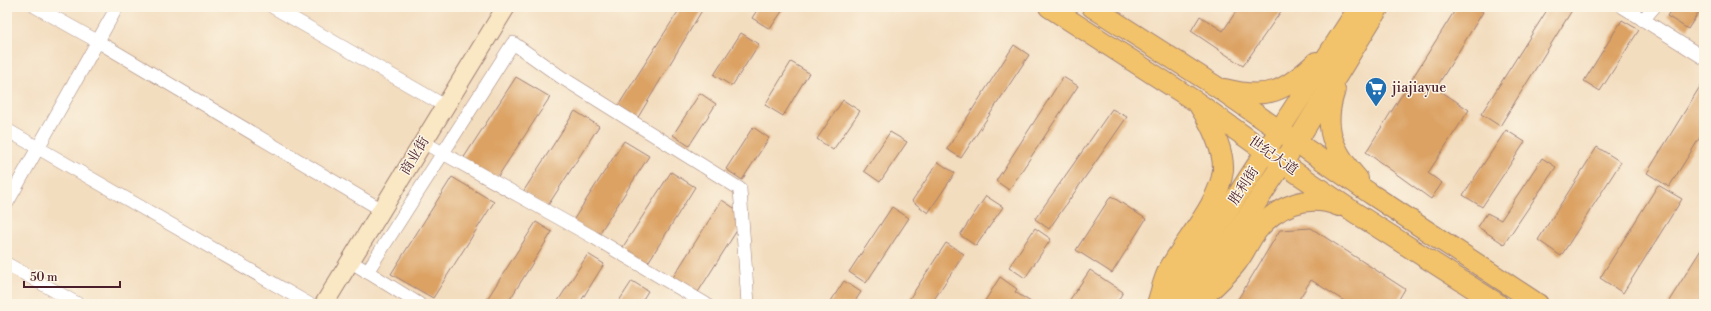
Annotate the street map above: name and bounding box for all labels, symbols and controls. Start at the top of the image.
supermarket icon: jiajiayue [1363,75,1389,108]
place label: jiajiayue [1391,79,1446,97]
street label: 商业街 [396,133,434,179]
street label: 世纪大道 [1245,133,1301,179]
street label: 胜利街 [1225,163,1263,209]
scale bar [24,263,120,289]
text: 50 m [30,270,58,285]

